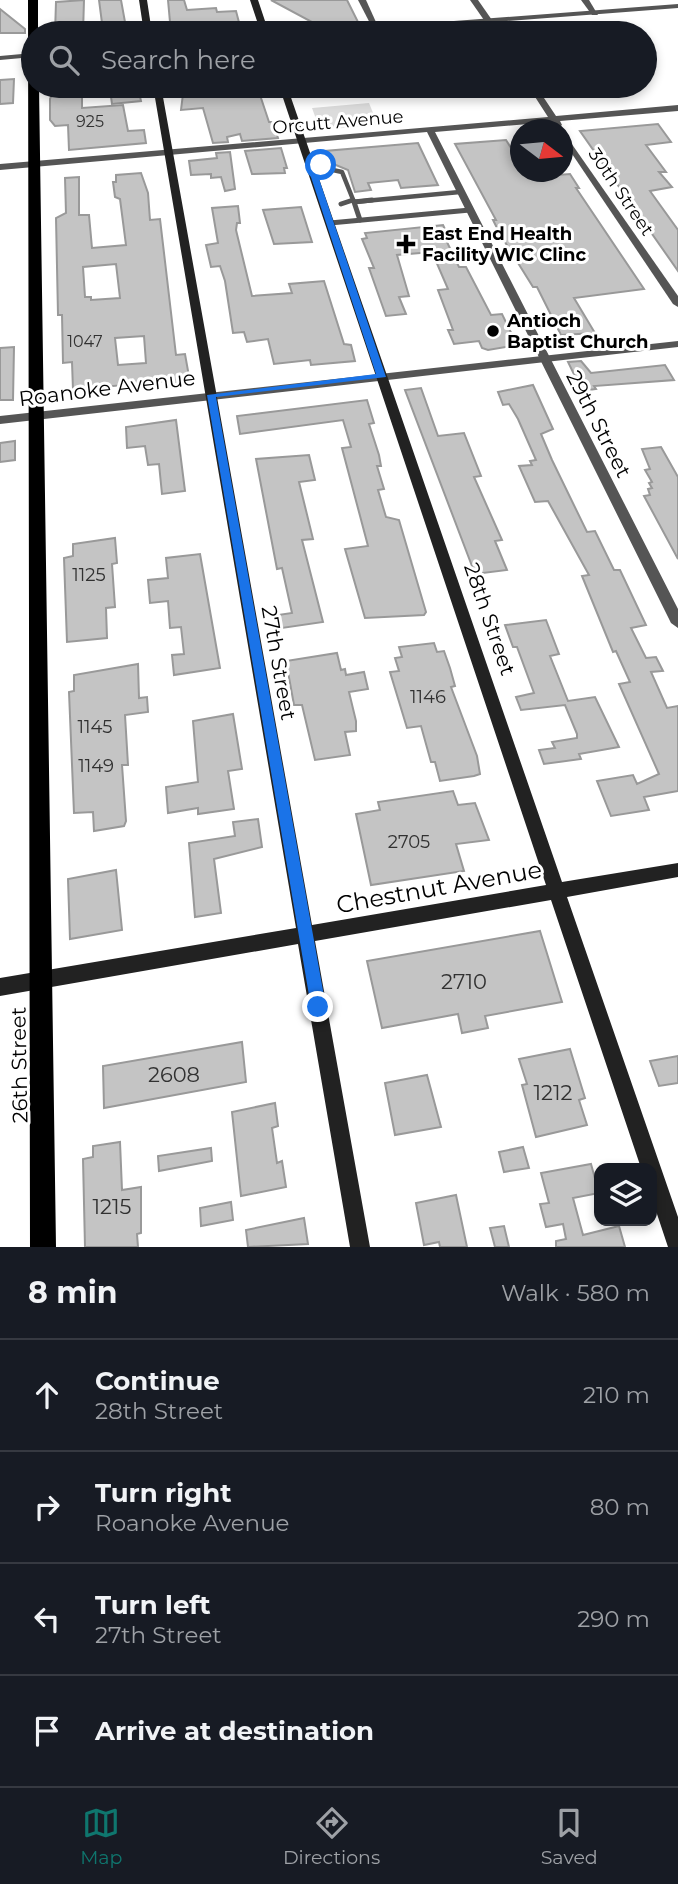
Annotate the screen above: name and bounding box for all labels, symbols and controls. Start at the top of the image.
search box [21,21,657,98]
icon: search [45,41,83,79]
text: Search here [101,44,256,76]
street label: Orcutt Avenue [272,105,404,139]
house number: 925 [76,112,104,131]
north arrow [510,119,573,182]
street label: 30th Street [584,144,658,240]
route start [305,149,336,180]
place label: East End Health Facility WIC Clinc [422,223,587,266]
marker: East End Health Facility WIC Clinc [396,234,416,254]
place label: Antioch Baptist Church [506,310,648,353]
marker: Antioch Baptist Church [485,323,501,339]
house number: 1047 [67,332,103,351]
street label: Roanoke Avenue [17,365,197,411]
street label: 29th Street [561,366,637,482]
street label: 28th Street [459,560,521,678]
house number: 1125 [72,564,106,586]
street label: 27th Street [257,604,301,722]
house number: 1146 [410,686,446,708]
house number: 1145 [77,716,113,738]
house number: 1149 [78,755,114,777]
house number: 2705 [388,831,430,853]
street label: Chestnut Avenue [334,855,544,919]
house number: 2710 [441,969,487,994]
route end [302,991,333,1022]
street label: 26th Street [5,1007,33,1123]
house number: 2608 [148,1062,200,1087]
house number: 1212 [533,1080,573,1105]
map controls [594,1163,657,1226]
button: layers [594,1163,657,1226]
house number: 1215 [93,1194,132,1219]
text: 8 min [28,1274,118,1311]
text: Walk · 580 m [501,1279,650,1307]
text: Continue [95,1365,220,1397]
icon: ahead [28,1376,66,1414]
text: 210 m [583,1381,650,1409]
text: 28th Street [95,1397,223,1425]
text: Turn right [95,1477,231,1509]
icon: right [28,1488,66,1526]
text: 80 m [590,1493,650,1521]
text: Roanoke Avenue [95,1509,290,1537]
text: Turn left [95,1589,211,1621]
icon: left [28,1600,66,1638]
text: 290 m [577,1605,650,1633]
text: 27th Street [95,1621,222,1649]
icon: arrive [28,1712,66,1750]
text: Arrive at destination [95,1715,374,1747]
tab: Map [80,1804,122,1869]
tab: Directions [283,1804,380,1869]
tab: Saved [541,1804,598,1869]

